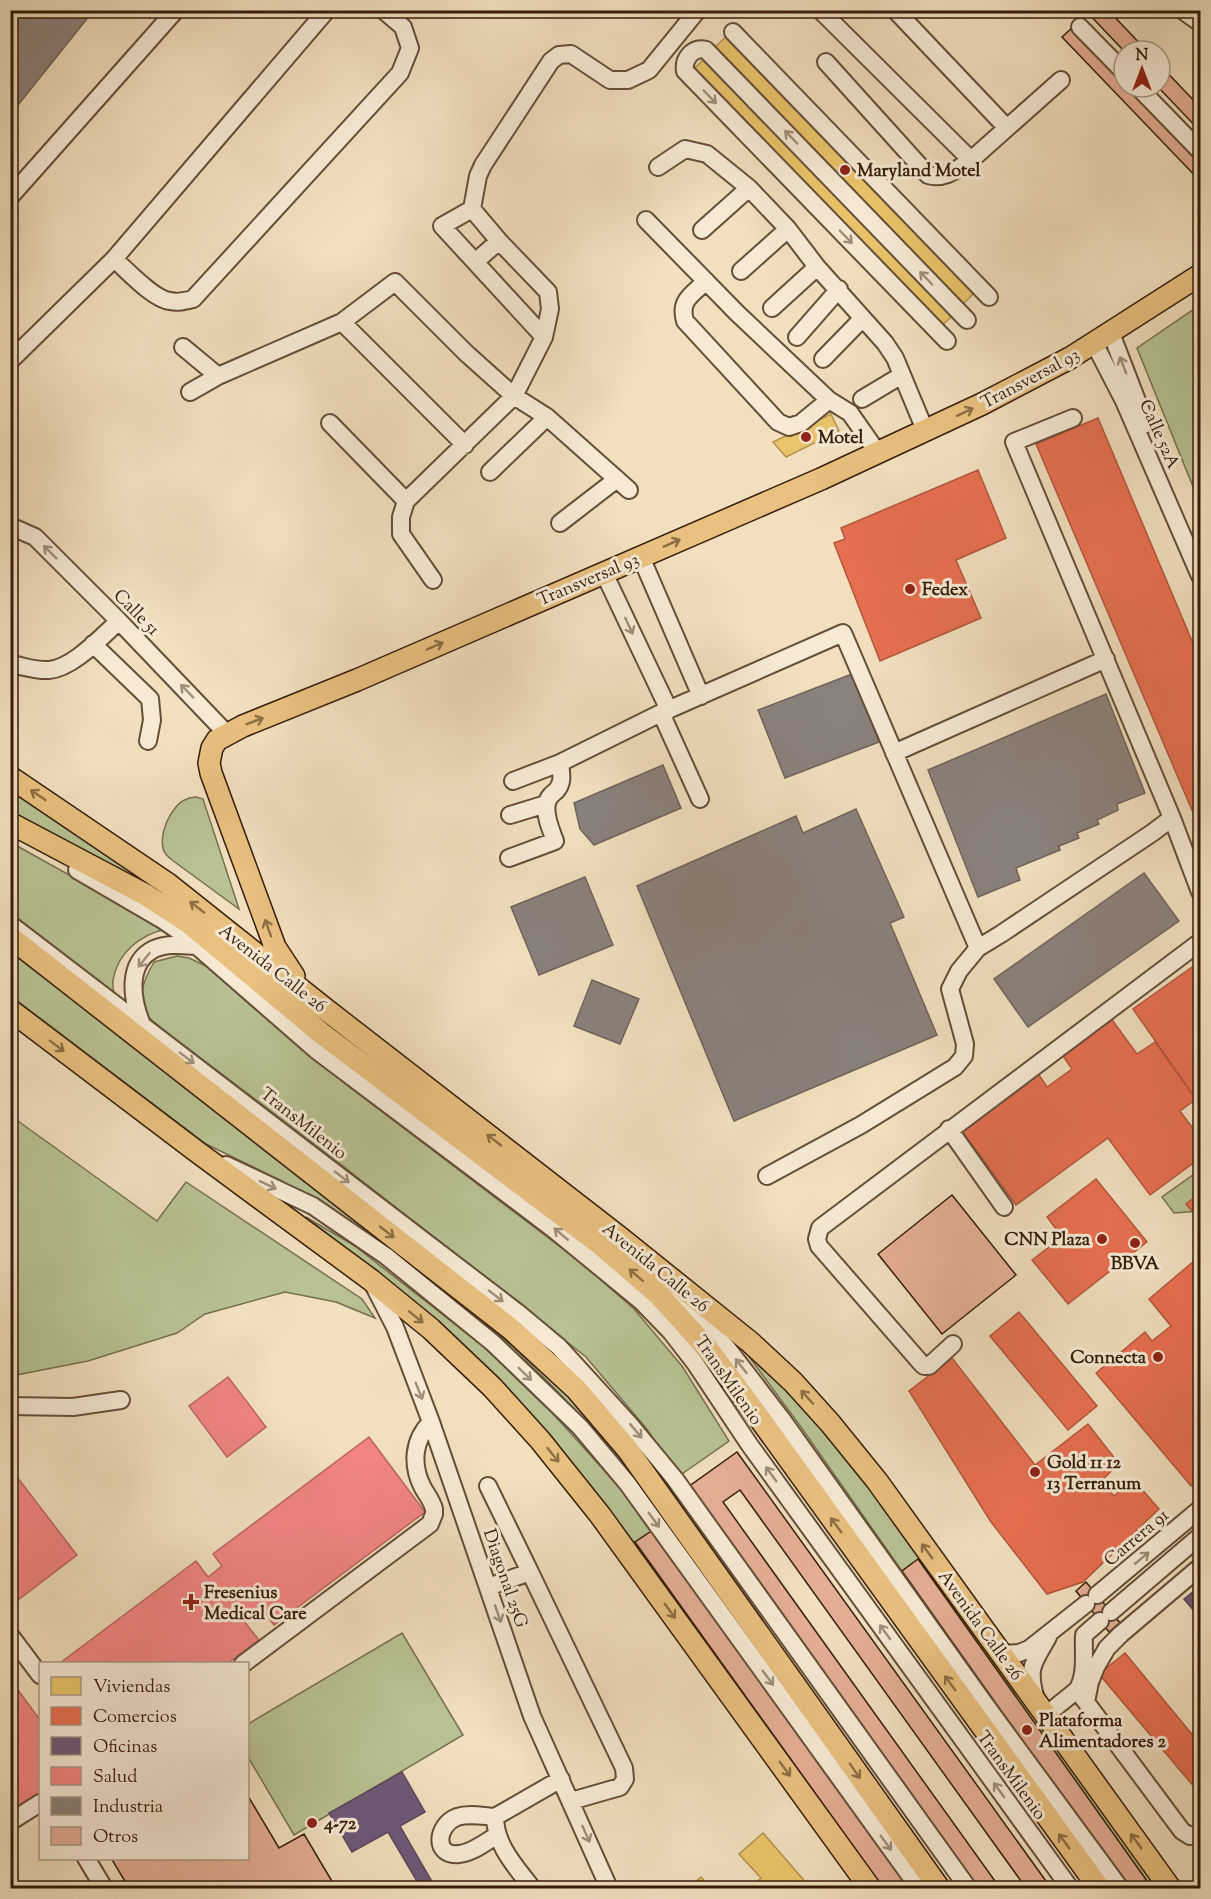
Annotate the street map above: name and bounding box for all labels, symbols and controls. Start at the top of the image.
north arrow [1112,39,1172,99]
text: N [1136,45,1149,68]
one-way arrow [703,89,717,104]
one-way arrow [784,130,798,145]
place label: Maryland Motel [857,159,981,185]
marker: Maryland Motel [838,163,852,177]
one-way arrow [838,229,853,244]
one-way arrow [919,270,934,285]
street label: Transversal 93 [977,343,1085,417]
one-way arrow [1117,356,1128,375]
street label: Calle 52A [1131,396,1185,474]
one-way arrow [955,406,973,417]
place label: Motel [818,426,864,452]
marker: Motel [799,430,813,444]
one-way arrow [662,537,680,548]
one-way arrow [42,545,57,560]
street label: Transversal 93 [534,548,644,614]
place label: Fedex [922,578,968,604]
marker: Fedex [903,582,917,596]
street label: Calle 51 [106,584,165,643]
one-way arrow [623,616,635,634]
one-way arrow [426,640,444,651]
one-way arrow [180,684,194,699]
one-way arrow [245,715,264,726]
one-way arrow [29,789,46,802]
one-way arrow [189,901,205,914]
street label: Avenida Calle 26 [212,919,331,1020]
one-way arrow [262,919,273,938]
one-way arrow [137,952,150,968]
one-way arrow [49,1039,65,1052]
one-way arrow [179,1052,195,1064]
street label: TransMilenio [254,1082,352,1167]
one-way arrow [486,1133,502,1146]
one-way arrow [333,1170,349,1183]
one-way arrow [258,1179,276,1191]
street label: Avenida Calle 26 [596,1217,714,1320]
one-way arrow [379,1226,395,1239]
one-way arrow [553,1228,569,1241]
place label: CNN Plaza [1004,1228,1091,1254]
marker: CNN Plaza [1095,1232,1109,1246]
marker: BBVA [1128,1236,1142,1250]
place label: BBVA [1111,1252,1160,1278]
one-way arrow [629,1268,644,1282]
one-way arrow [488,1289,504,1302]
one-way arrow [408,1310,424,1323]
street label: TransMilenio [687,1331,768,1431]
place label: Connecta [1070,1346,1147,1372]
marker: Connecta [1151,1350,1165,1364]
one-way arrow [735,1358,748,1374]
one-way arrow [517,1367,532,1381]
one-way arrow [414,1381,425,1400]
one-way arrow [800,1390,814,1405]
one-way arrow [629,1423,643,1438]
one-way arrow [546,1447,559,1463]
place label: Gold 11 12 13 Terranum [1047,1451,1141,1498]
marker: Gold 11 12 13 Terranum [1028,1465,1042,1479]
one-way arrow [765,1466,777,1482]
street label: Carrera 91 [1099,1504,1175,1574]
one-way arrow [648,1511,660,1527]
one-way arrow [830,1517,842,1533]
street label: Diagonal 25G [475,1526,533,1632]
one-way arrow [921,1543,933,1559]
one-way arrow [1134,1551,1149,1565]
street label: Avenida Calle 26 [930,1566,1028,1687]
place label: Fresenius Medical Care [204,1581,307,1628]
marker: Fresenius Medical Care [182,1593,200,1611]
one-way arrow [664,1602,676,1618]
one-way arrow [493,1604,504,1623]
one-way arrow [879,1624,891,1640]
legend [39,1662,249,1860]
one-way arrow [762,1669,774,1685]
text: Viviendas [93,1675,170,1701]
one-way arrow [944,1675,956,1691]
text: Comercios [93,1705,177,1731]
place label: Plataforma Alimentadores 2 [1039,1709,1166,1756]
marker: Plataforma Alimentadores 2 [1020,1723,1034,1737]
street label: TransMilenio [969,1726,1052,1826]
text: Oficinas [93,1735,157,1761]
one-way arrow [778,1760,791,1776]
one-way arrow [849,1763,862,1779]
text: Salud [93,1765,137,1791]
one-way arrow [993,1782,1005,1798]
text: Industria [93,1795,163,1821]
place label: 4-72 [323,1812,357,1838]
marker: 4-72 [305,1816,319,1830]
text: Otros [93,1825,138,1851]
one-way arrow [580,1825,592,1843]
one-way arrow [1130,1833,1142,1850]
one-way arrow [880,1834,892,1850]
one-way arrow [1058,1834,1071,1850]

